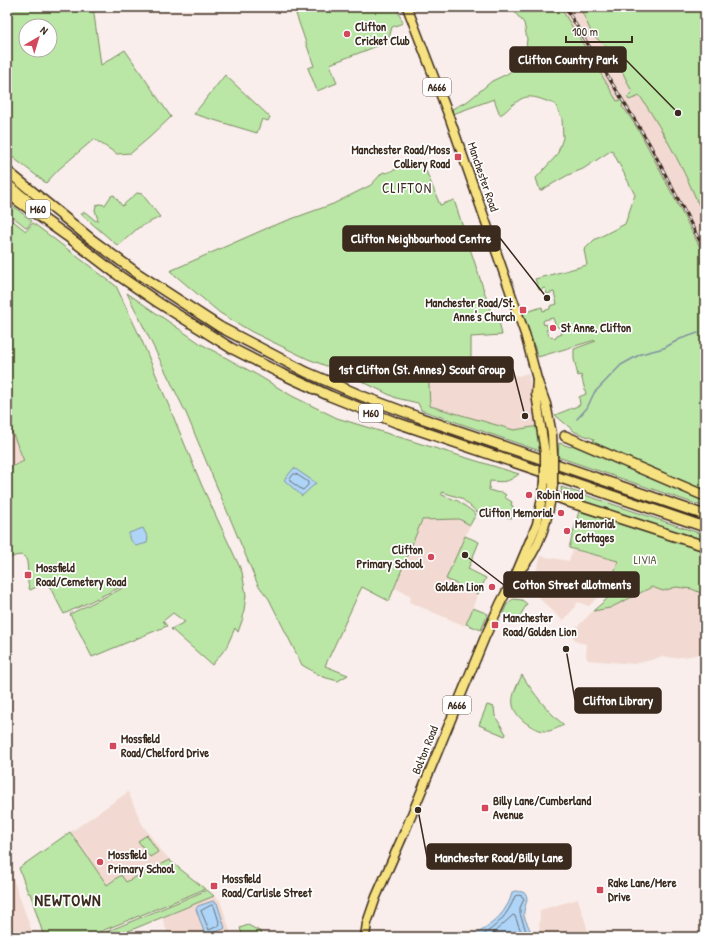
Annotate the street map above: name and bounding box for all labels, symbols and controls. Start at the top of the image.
north arrow [18,18,58,58]
place label: Clifton Cricket Club [355,18,410,49]
scale bar [566,18,632,44]
text: N [38,23,51,38]
text: 100 m [572,23,598,40]
marker: Clifton Cricket Club [342,29,352,39]
callout: Clifton Country Park [510,47,626,72]
text: Clifton Country Park [518,50,619,69]
road number: A666 [423,78,451,96]
street label: Manchester Road [464,140,503,214]
place label: Manchester Road/Moss Colliery Road [351,141,450,173]
marker: Manchester Road/Moss Colliery Road [453,152,463,162]
district label: CLIFTON [382,178,432,197]
road number: M60 [26,200,50,218]
callout: Clifton Neighbourhood Centre [343,226,500,251]
text: Clifton Neighbourhood Centre [351,229,492,248]
place label: Manchester Road/St. Anne's Church [425,294,516,325]
marker: Manchester Road/St. Anne's Church [518,305,528,315]
place label: St Anne, Clifton [561,319,632,336]
marker: St Anne, Clifton [548,323,558,333]
callout: 1st Clifton (St. Annes) Scout Group [330,357,513,382]
text: 1st Clifton (St. Annes) Scout Group [339,360,506,379]
road number: M60 [359,404,383,422]
place label: Robin Hood [537,486,583,503]
marker: Robin Hood [524,490,534,500]
place label: Clifton Memorial [479,504,554,521]
marker: Clifton Memorial [556,508,566,518]
place label: Memorial Cottages [575,515,616,547]
marker: Memorial Cottages [562,526,572,536]
place label: Clifton Primary School [357,541,424,573]
park label: LIVIA [634,551,656,568]
marker: Clifton Primary School [426,552,436,562]
place label: Mossfield Road/Cemetery Road [36,559,126,591]
marker: Mossfield Road/Cemetery Road [23,570,33,580]
callout: Cotton Street allotments [504,572,639,597]
text: Cotton Street allotments [513,575,631,593]
place label: Golden Lion [435,578,485,595]
marker: Golden Lion [487,582,497,592]
place label: Manchester Road/Golden Lion [503,609,577,640]
marker: Manchester Road/Golden Lion [490,620,500,630]
callout: Clifton Library [575,688,661,713]
text: Clifton Library [583,691,654,710]
road number: A666 [443,696,471,714]
street label: Bolton Road [407,723,442,777]
place label: Mossfield Road/Chelford Drive [121,730,209,761]
marker: Mossfield Road/Chelford Drive [108,741,118,751]
place label: Billy Lane/Cumberland Avenue [493,792,591,823]
marker: Billy Lane/Cumberland Avenue [480,803,490,813]
callout: Manchester Road/Billy Lane [427,844,571,869]
place label: Mossfield Primary School [108,846,175,878]
text: Manchester Road/Billy Lane [435,848,564,867]
marker: Mossfield Primary School [95,857,105,867]
place label: Mossfield Road/Carlisle Street [222,870,313,901]
place label: Rake Lane/Mere Drive [608,874,677,905]
marker: Mossfield Road/Carlisle Street [209,881,219,891]
marker: Rake Lane/Mere Drive [595,885,605,895]
district label: NEWTOWN [34,889,102,911]

